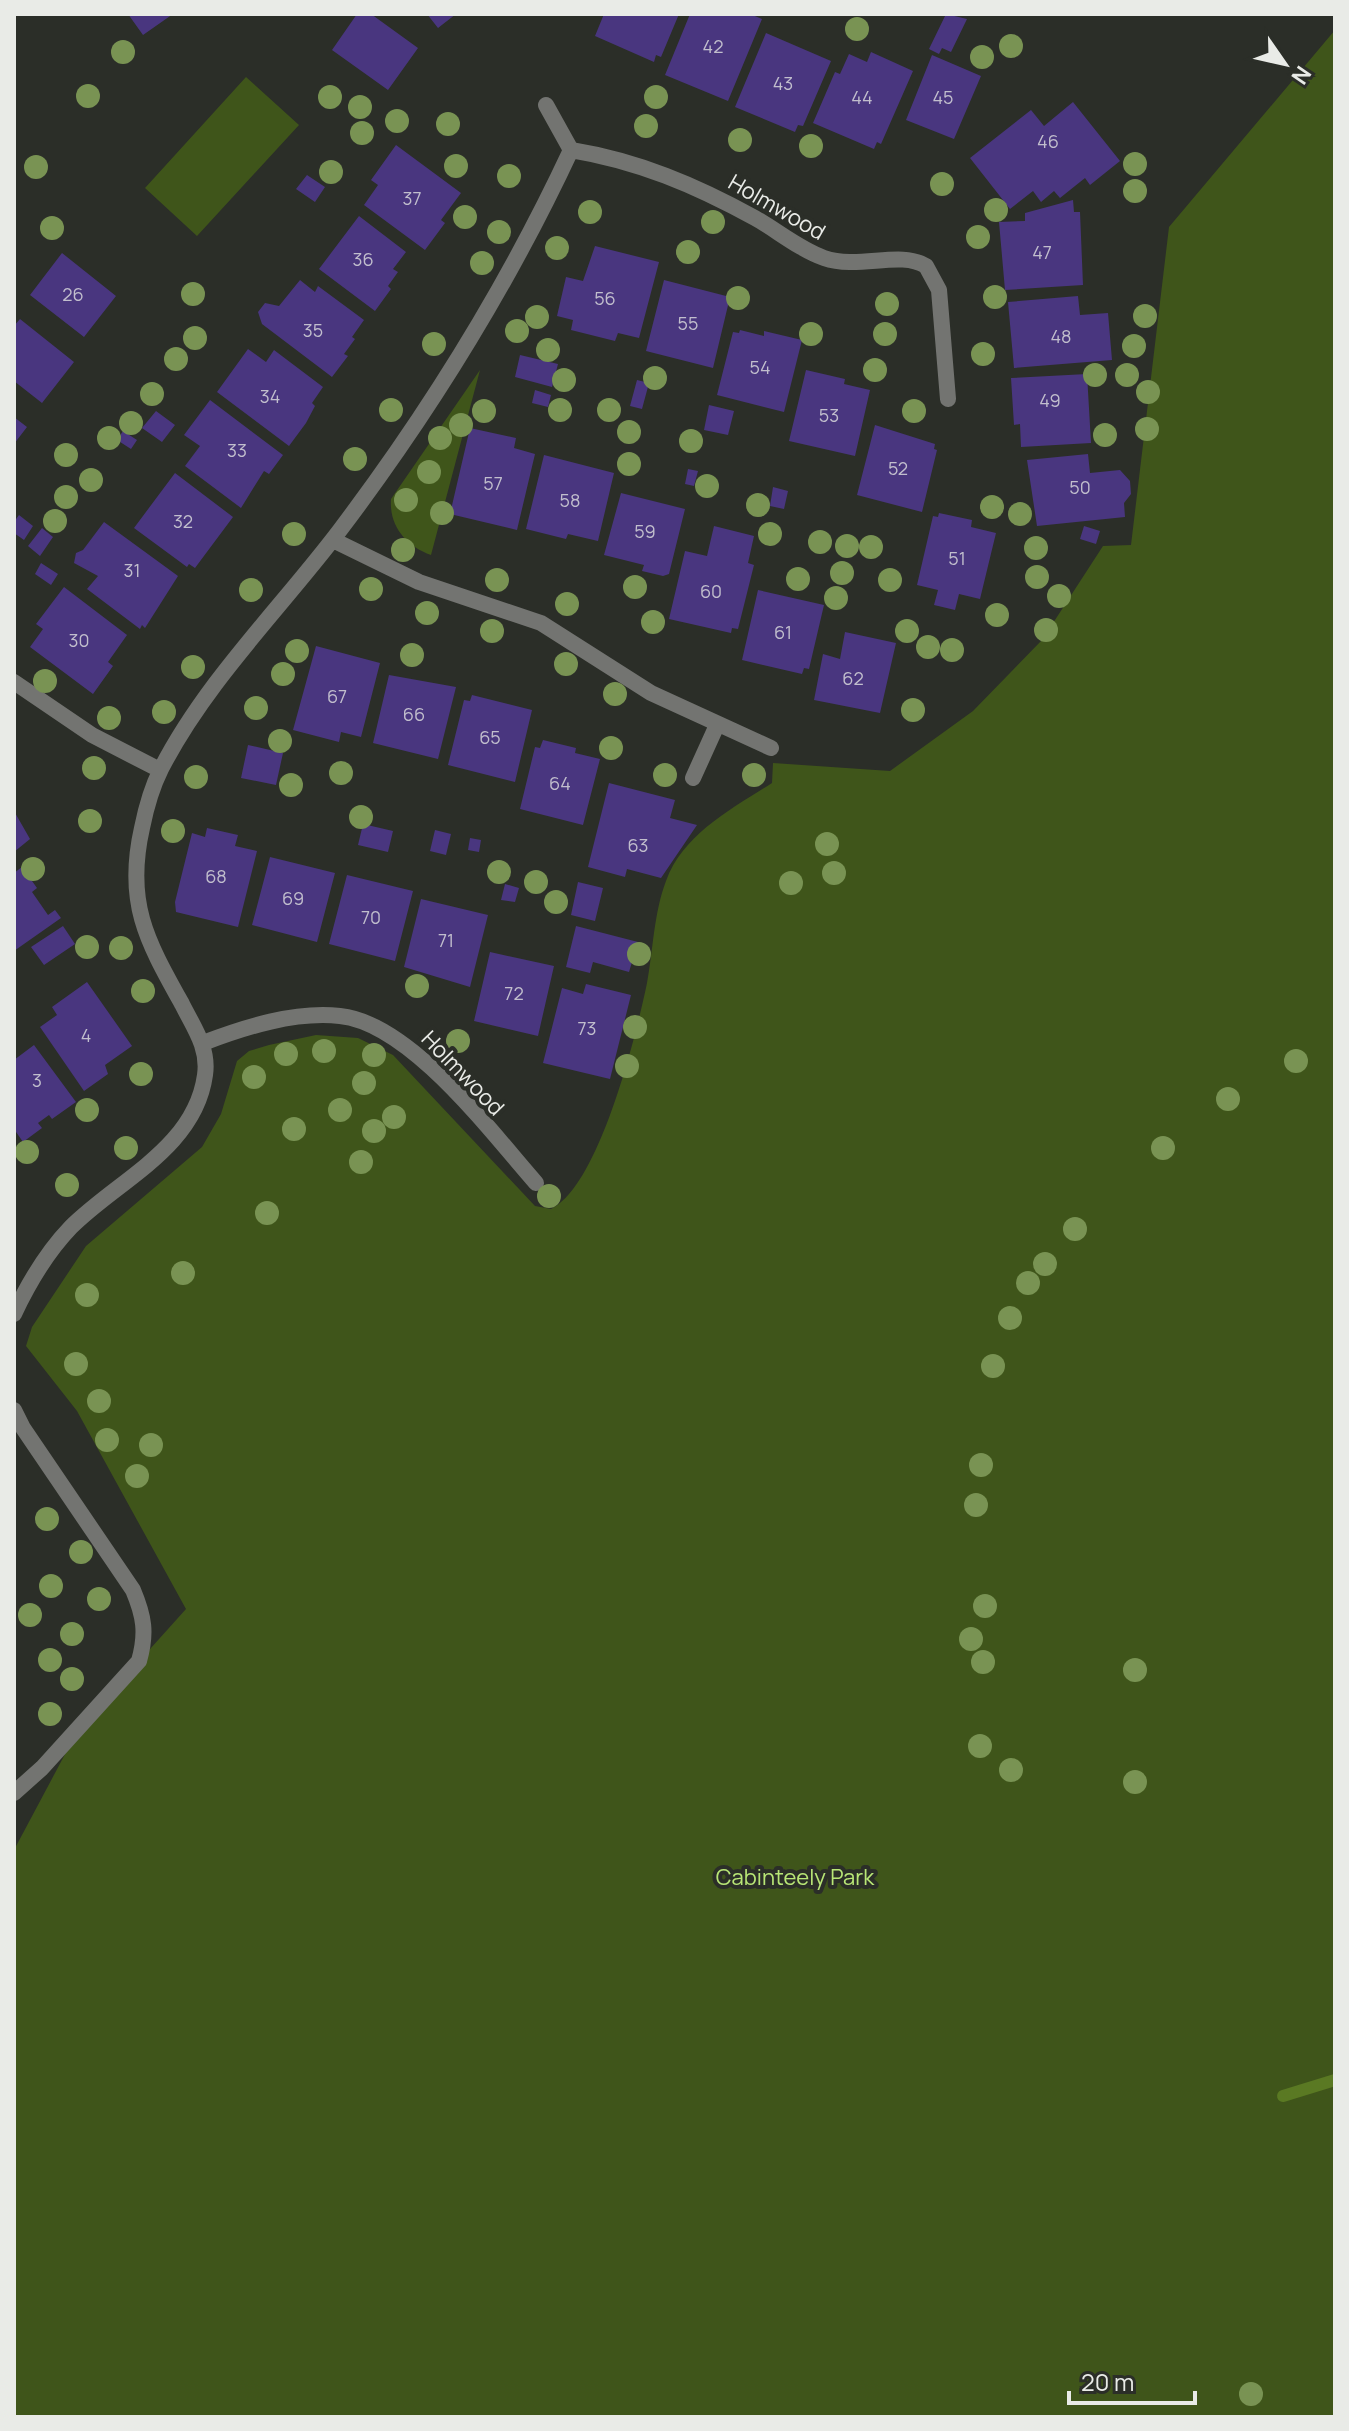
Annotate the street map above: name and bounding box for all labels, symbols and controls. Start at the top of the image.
north arrow [1245,24,1325,104]
house number: 42 [703,34,723,58]
text: N [1285,60,1318,90]
house number: 43 [773,71,793,95]
house number: 44 [851,85,873,109]
house number: 45 [932,85,954,109]
house number: 46 [1037,129,1059,153]
street label: Holmwood [723,167,831,247]
house number: 37 [403,186,422,210]
house number: 47 [1032,240,1052,264]
house number: 36 [352,247,374,271]
house number: 26 [62,282,84,306]
house number: 56 [594,286,616,310]
house number: 55 [678,311,698,335]
house number: 35 [303,318,323,342]
house number: 48 [1050,324,1072,348]
house number: 54 [749,355,771,379]
house number: 34 [260,384,280,408]
house number: 49 [1039,388,1061,412]
house number: 53 [819,403,839,427]
house number: 33 [227,438,247,462]
house number: 52 [888,456,908,480]
house number: 57 [483,471,503,495]
house number: 50 [1069,475,1091,499]
house number: 58 [560,488,580,512]
house number: 32 [173,509,193,533]
house number: 59 [634,519,656,543]
house number: 51 [948,546,966,570]
house number: 31 [124,558,140,582]
house number: 60 [700,579,722,603]
house number: 61 [774,620,792,644]
house number: 30 [69,628,89,652]
house number: 62 [842,666,864,690]
house number: 67 [327,684,347,708]
house number: 66 [403,702,425,726]
house number: 65 [479,725,501,749]
house number: 64 [549,771,571,795]
house number: 63 [627,833,649,857]
house number: 68 [205,864,227,888]
house number: 69 [282,886,304,910]
house number: 70 [361,905,381,929]
house number: 71 [438,928,454,952]
house number: 72 [504,981,524,1005]
house number: 73 [578,1016,597,1040]
house number: 4 [81,1023,91,1047]
street label: Holmwood [415,1024,511,1122]
house number: 3 [32,1068,42,1092]
park label: Cabinteely Park [716,1862,875,1892]
scale bar [1069,2355,1195,2405]
text: 20 m [1081,2365,1134,2398]

